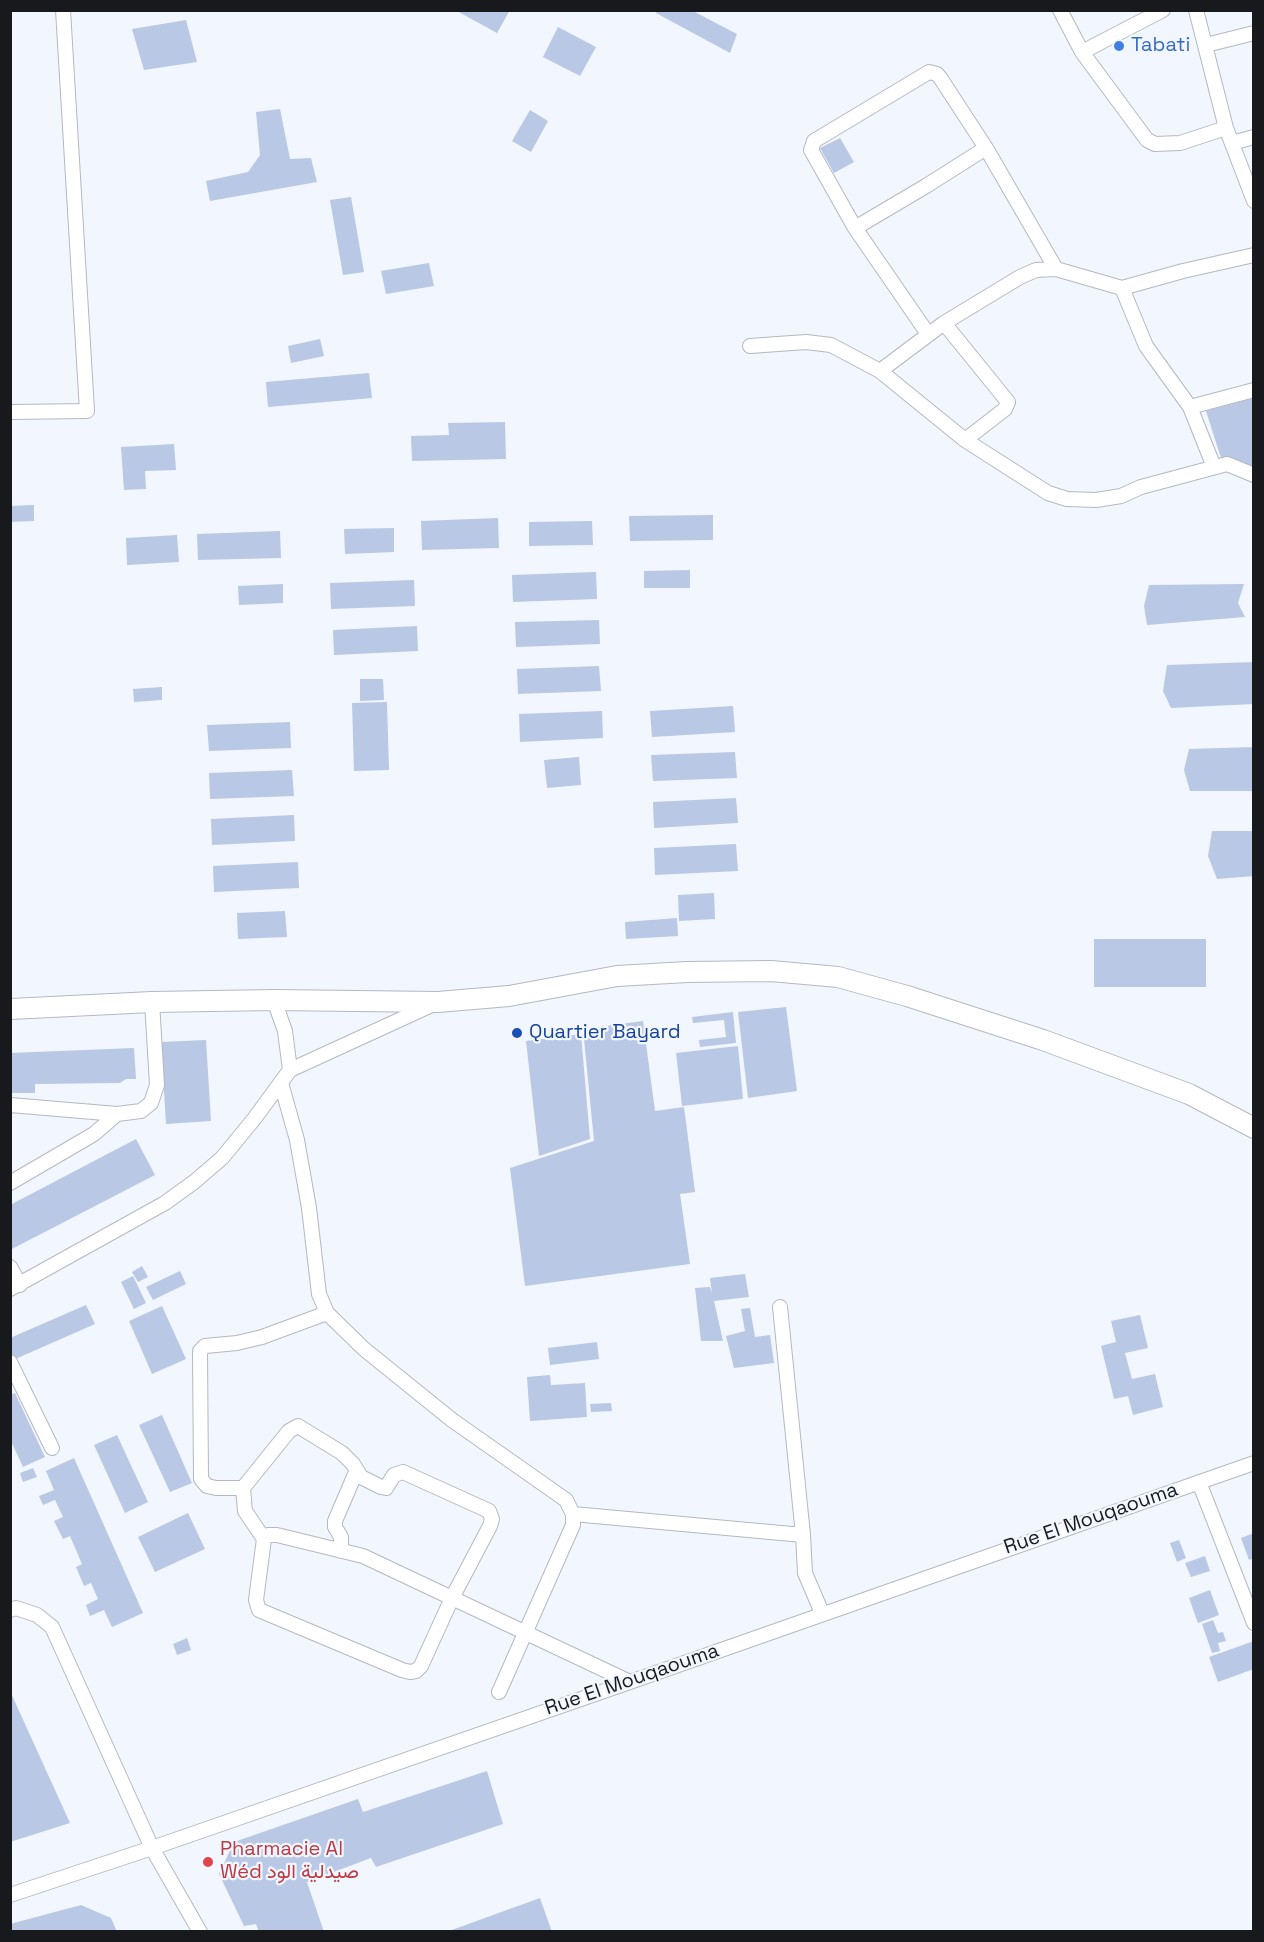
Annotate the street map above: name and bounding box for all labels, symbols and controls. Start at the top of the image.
place label: Tabati [1131,34,1190,58]
marker: Tabati [1112,39,1126,53]
place label: Quartier Bayard [529,1021,681,1045]
marker: Quartier Bayard [510,1026,524,1040]
street label: Rue El Mouqaouma [1001,1478,1181,1560]
street label: Rue El Mouqaouma [542,1639,722,1721]
place label: Pharmacie Al Wéd صيدلية الود [220,1838,359,1885]
marker: Pharmacie Al Wéd صيدلية الود [201,1855,215,1869]

